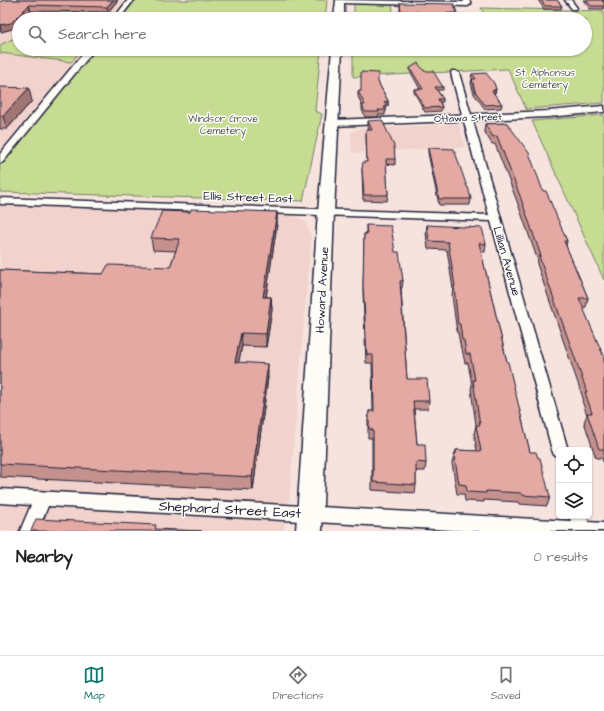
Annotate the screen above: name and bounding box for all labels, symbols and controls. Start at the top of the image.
search box [12,12,592,56]
icon: search [26,23,48,45]
text: Search here [58,24,147,45]
park label: St. Alphonsus Cemetery [515,66,575,93]
street label: Ottawa Street [434,110,502,126]
park label: Windsor Grove Cemetery [188,112,259,139]
street label: Ellis Street East [203,187,293,208]
street label: Lillian Avenue [488,224,525,298]
street label: Howard Avenue [312,246,333,334]
map controls [556,447,592,519]
button: locate [556,447,592,483]
button: layers [556,483,592,519]
street label: Shephard Street East [158,496,302,524]
text: Nearby [16,545,73,569]
text: 0 results [533,548,588,566]
tab: Map [83,664,105,703]
tab: Directions [272,664,324,703]
tab: Saved [491,664,521,703]

